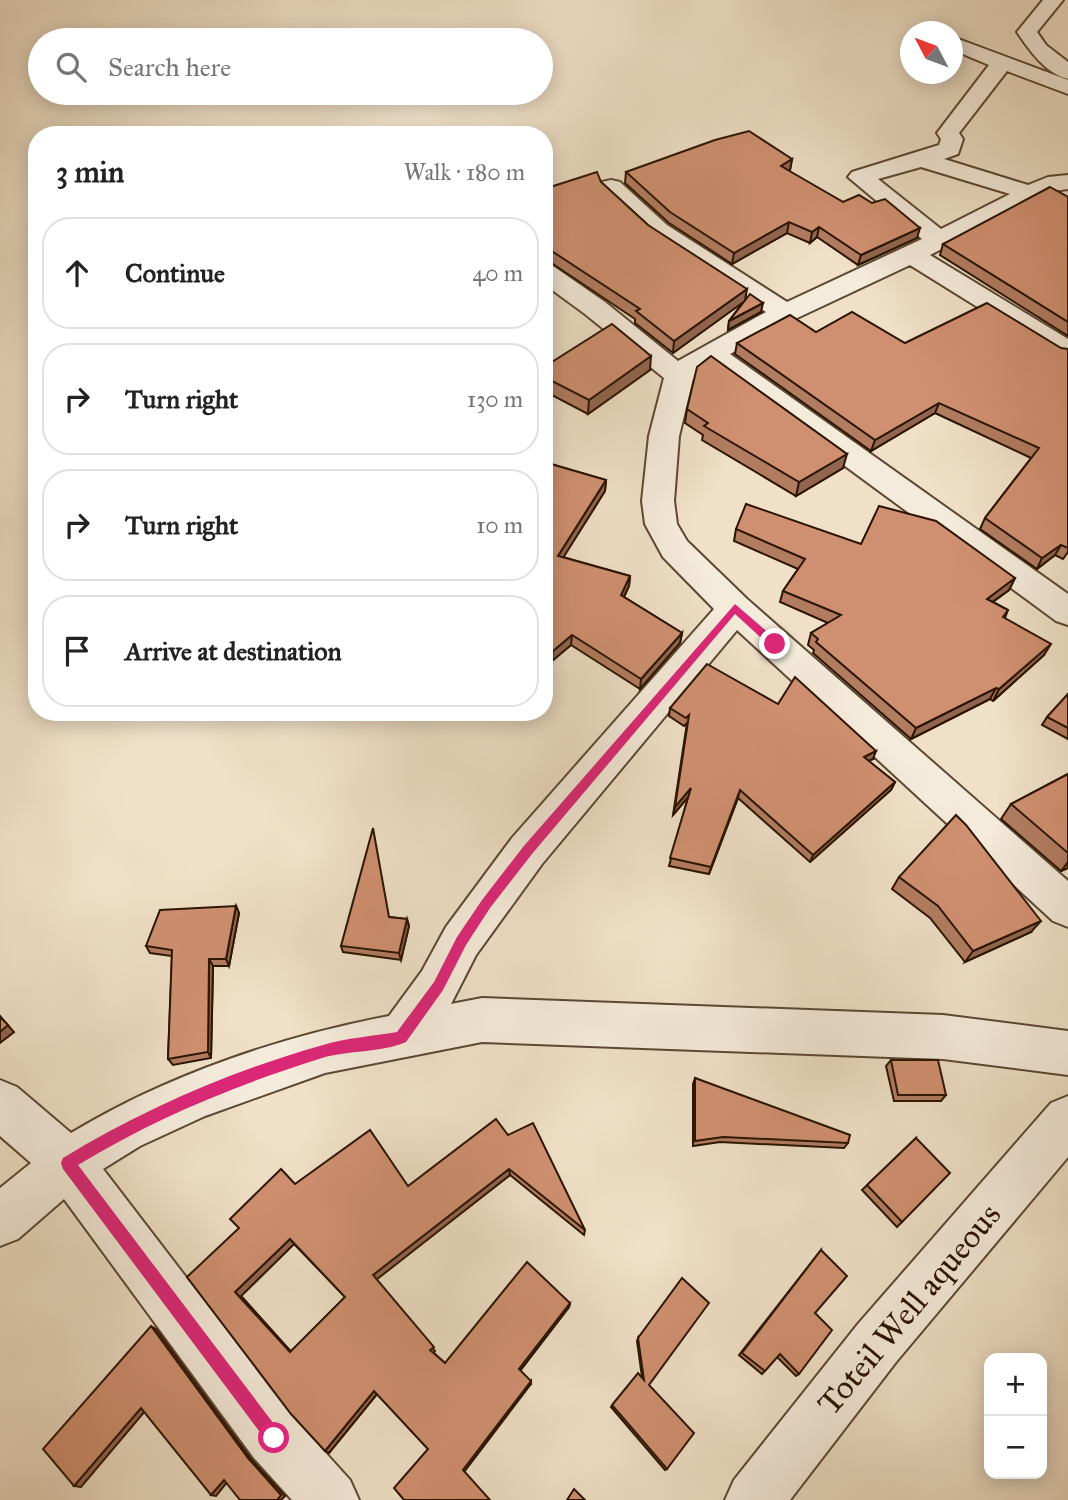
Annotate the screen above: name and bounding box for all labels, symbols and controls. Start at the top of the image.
north arrow [900,21,963,84]
search box [28,28,553,105]
icon: search [52,48,90,86]
text: Search here [108,51,231,83]
text: 3 min [56,154,124,190]
text: Walk · 180 m [404,158,525,186]
icon: ahead [58,254,96,292]
text: Continue [125,257,225,289]
text: 40 m [473,259,523,287]
icon: right [58,380,96,418]
text: Turn right [125,383,238,415]
text: 130 m [467,385,523,413]
icon: right [58,506,96,544]
text: Turn right [125,509,238,541]
text: 10 m [476,511,523,539]
route end [759,628,790,659]
icon: arrive [58,632,96,670]
text: Arrive at destination [125,635,342,667]
street label: Toteil Well aqueous [809,1195,1009,1423]
map controls [984,1353,1047,1479]
button: + [984,1353,1047,1416]
button: − [984,1416,1047,1479]
route start [258,1422,289,1453]

